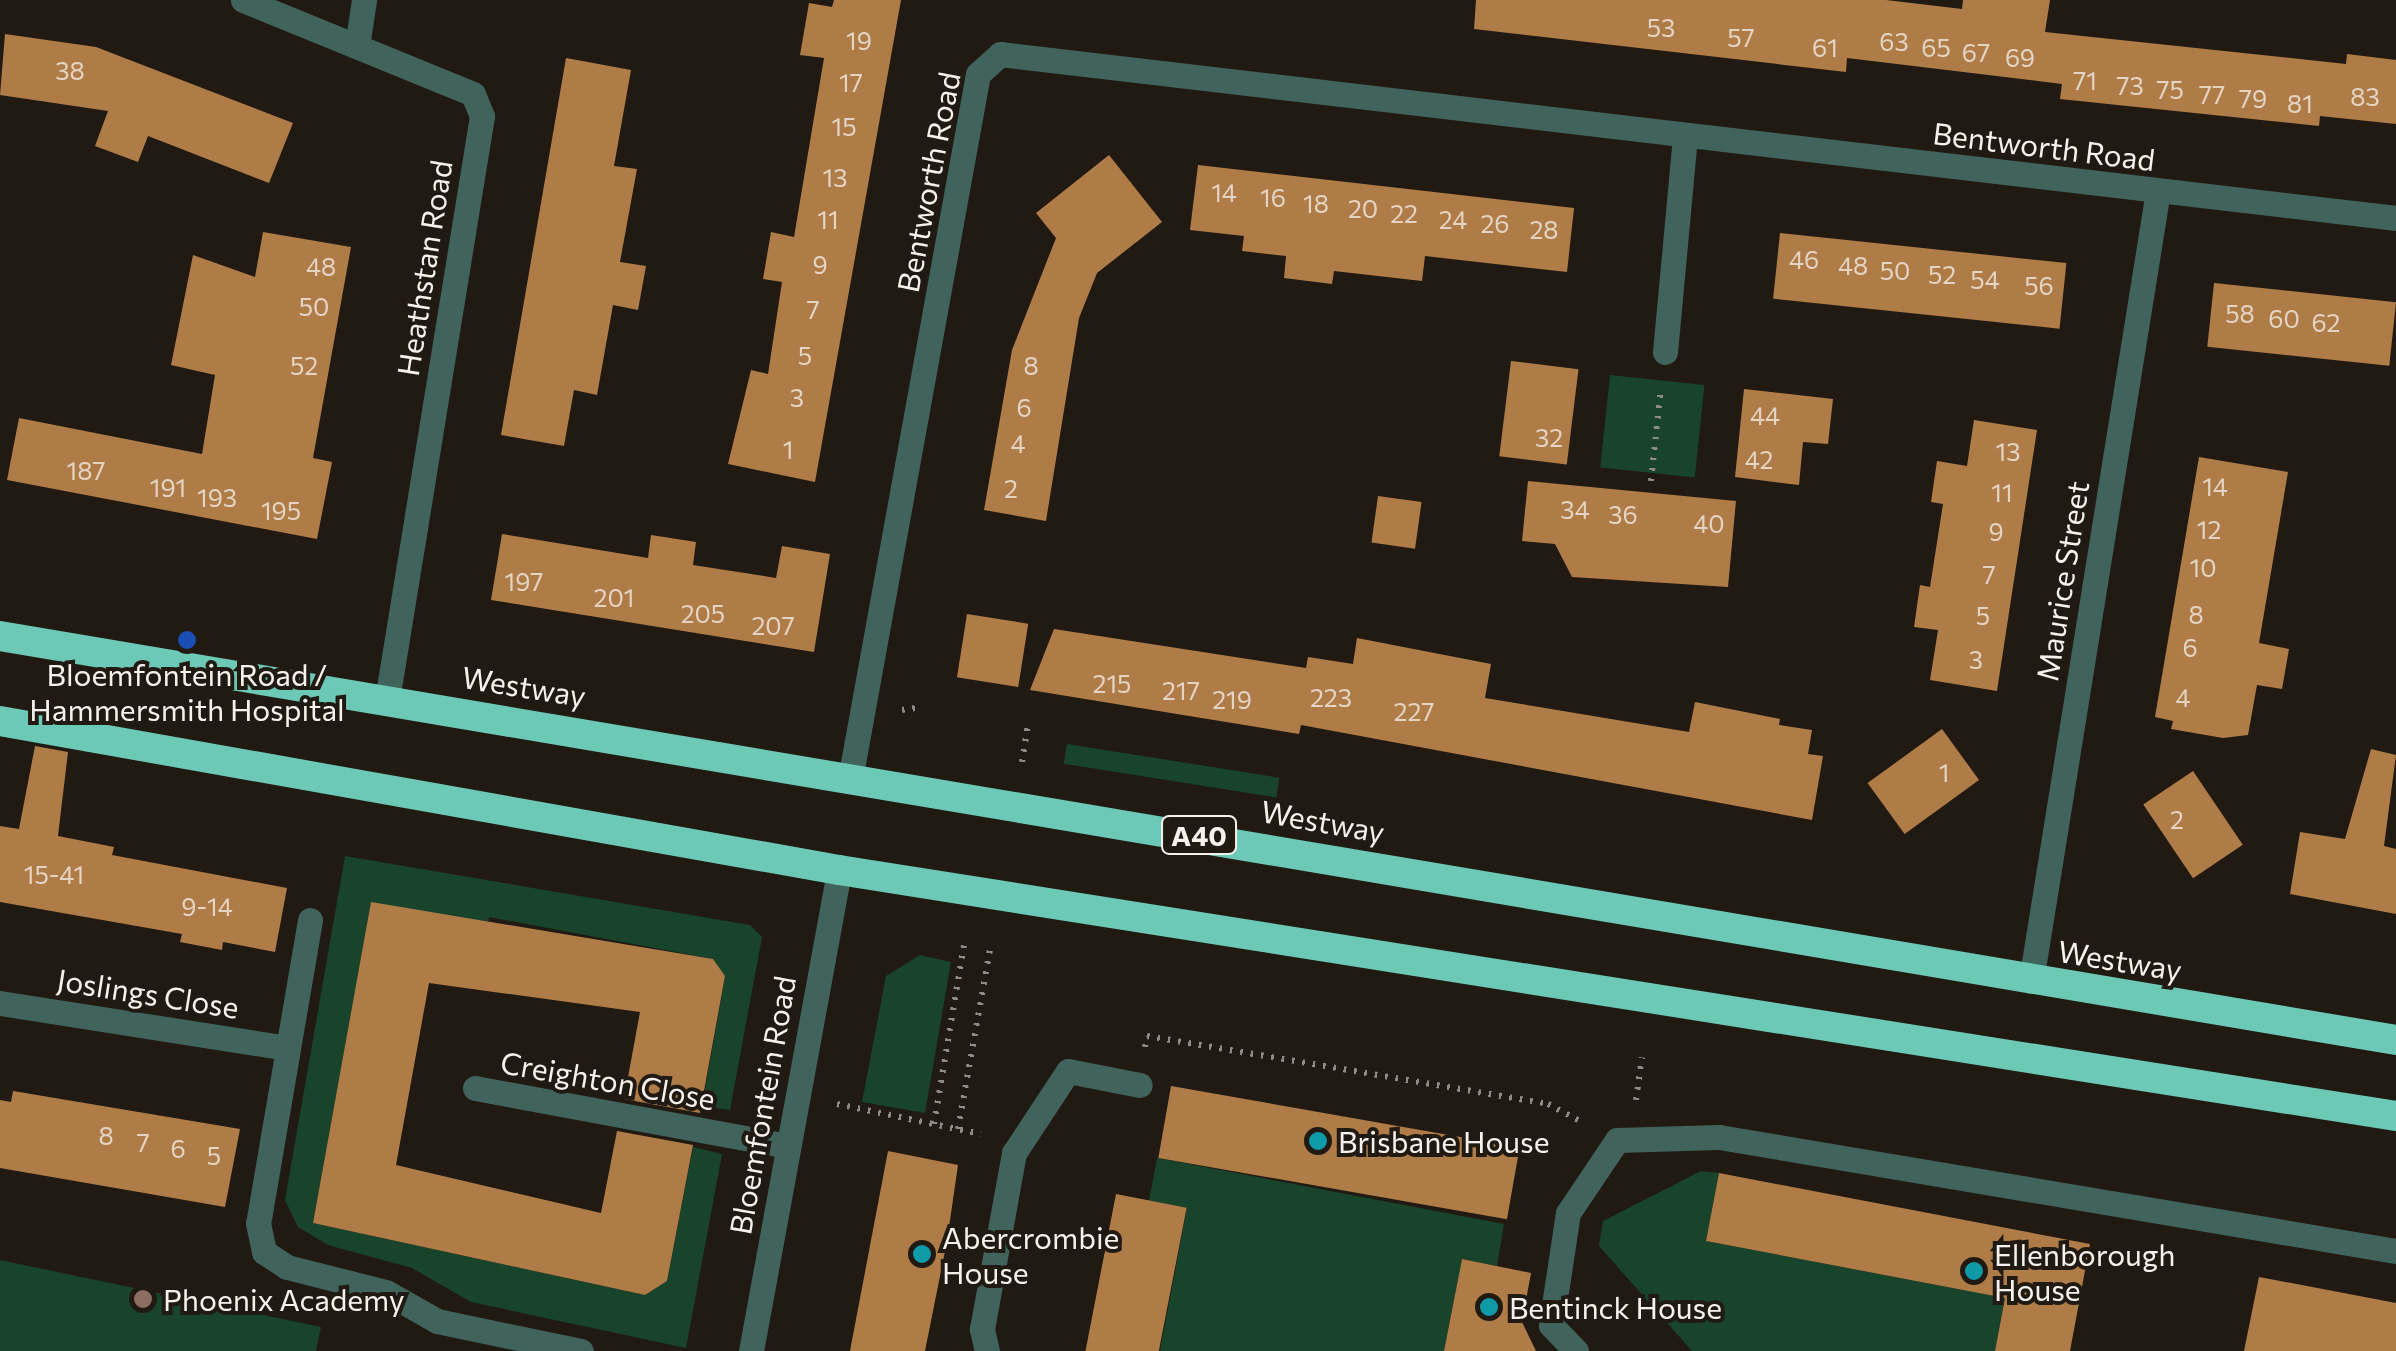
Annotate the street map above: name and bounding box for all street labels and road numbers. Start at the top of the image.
street label: Bentworth Road [889,69,967,295]
street label: Bentworth Road [1931,115,2157,177]
street label: Heathstan Road [389,158,459,378]
street label: Maurice Street [2028,479,2096,683]
street label: Westway [460,658,588,714]
street label: Westway [1258,792,1388,850]
road number: A40 [1159,812,1239,858]
street label: Westway [2056,932,2184,988]
street label: Joslings Close [55,961,241,1025]
street label: Bloemfontein Road [722,973,802,1237]
street label: Creighton Close [498,1043,718,1117]

